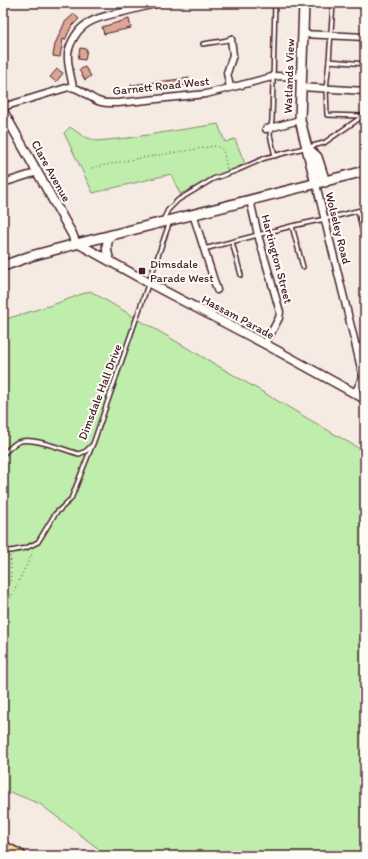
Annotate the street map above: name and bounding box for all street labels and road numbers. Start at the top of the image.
street label: Watlands View [281,38,297,114]
street label: Garnett Road West [112,74,211,98]
street label: Clare Avenue [28,138,74,205]
street label: Wolseley Road [322,191,354,266]
street label: Hartington Street [258,213,296,306]
street label: Hassam Parade [199,292,277,342]
street label: Dimsdale Hall Drive [75,342,125,442]

